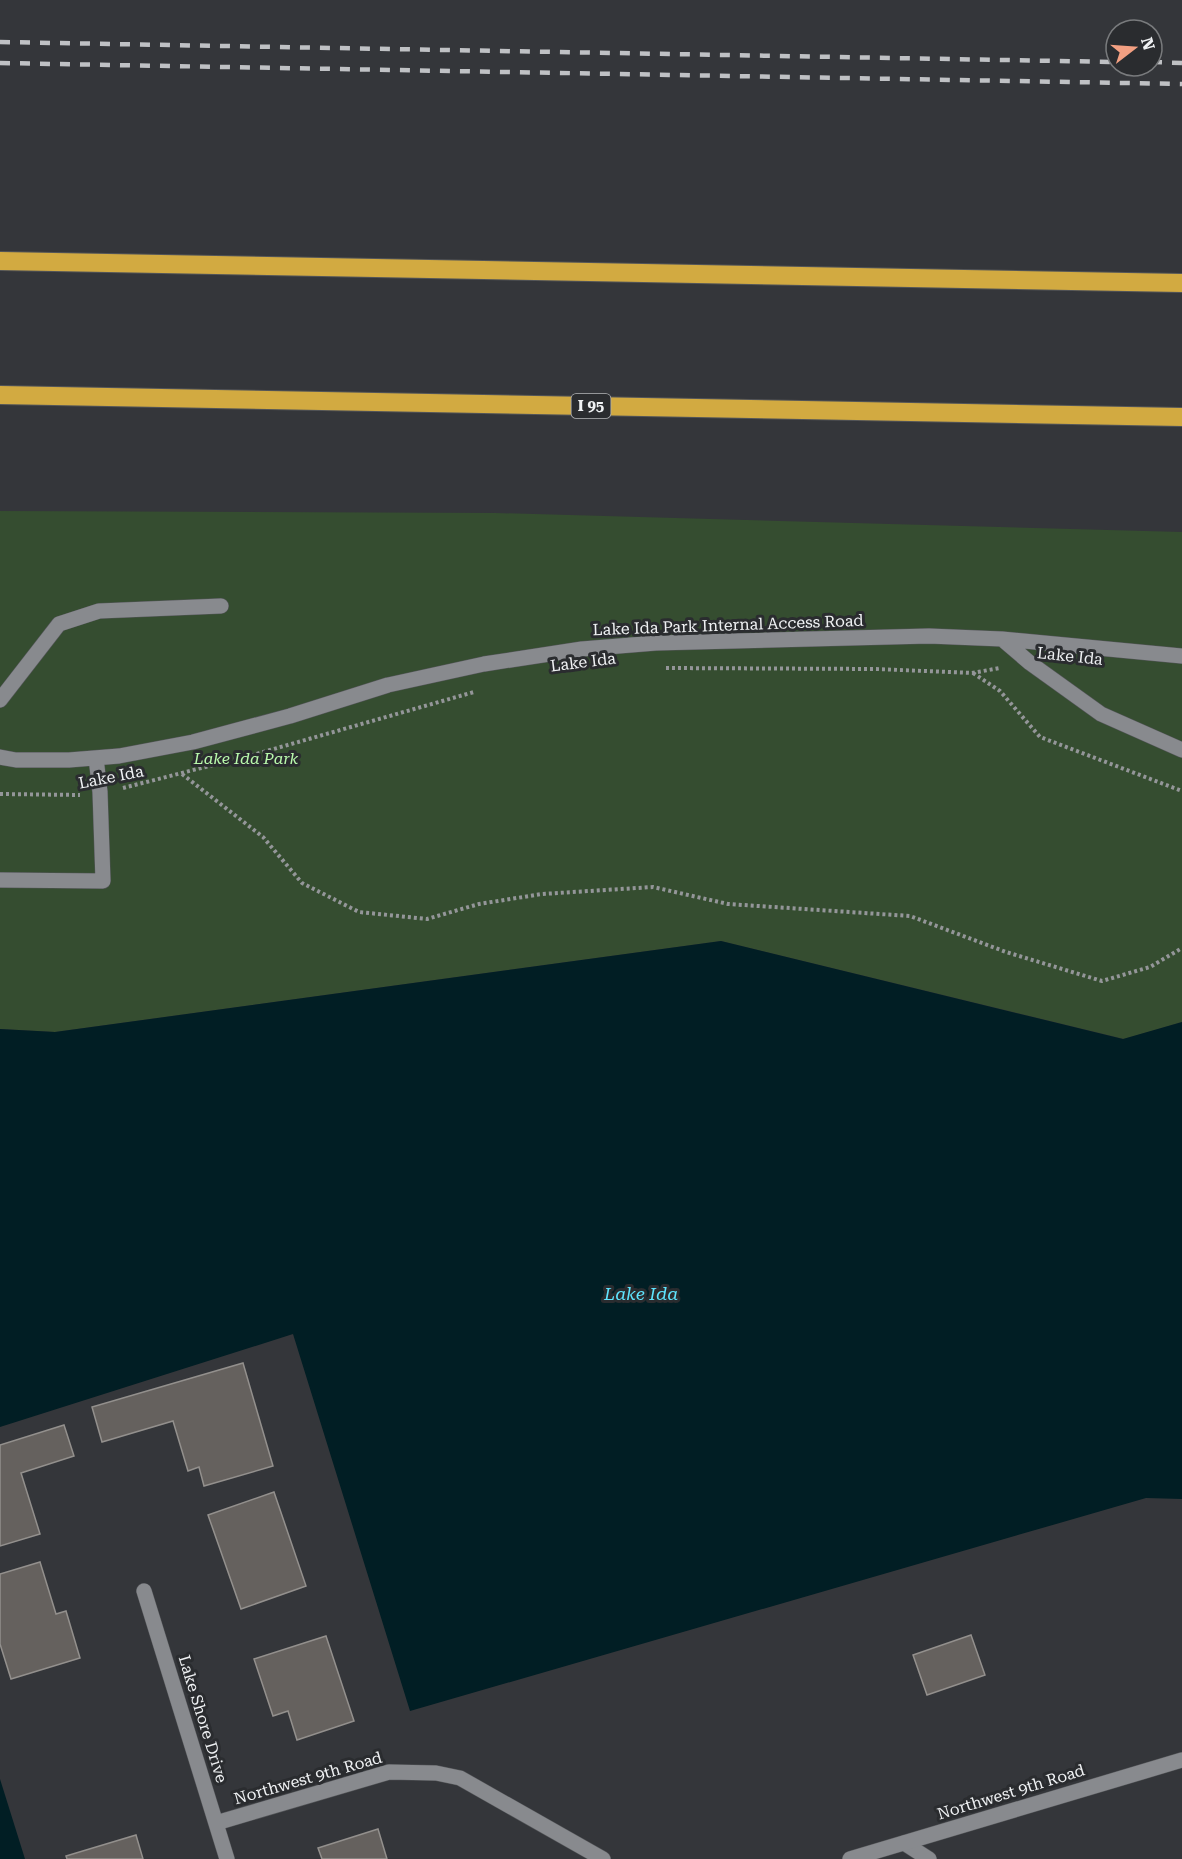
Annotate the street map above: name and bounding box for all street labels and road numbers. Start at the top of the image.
road number: I 95 [572,394,610,418]
street label: Lake Ida Park Internal Access Road [592,611,864,639]
street label: Lake Ida [1036,643,1104,669]
street label: Lake Ida [549,649,617,675]
street label: Lake Ida [77,761,146,793]
street label: Lake Shore Drive [175,1653,231,1785]
street label: Northwest 9th Road [232,1748,384,1808]
street label: Northwest 9th Road [935,1760,1087,1824]

